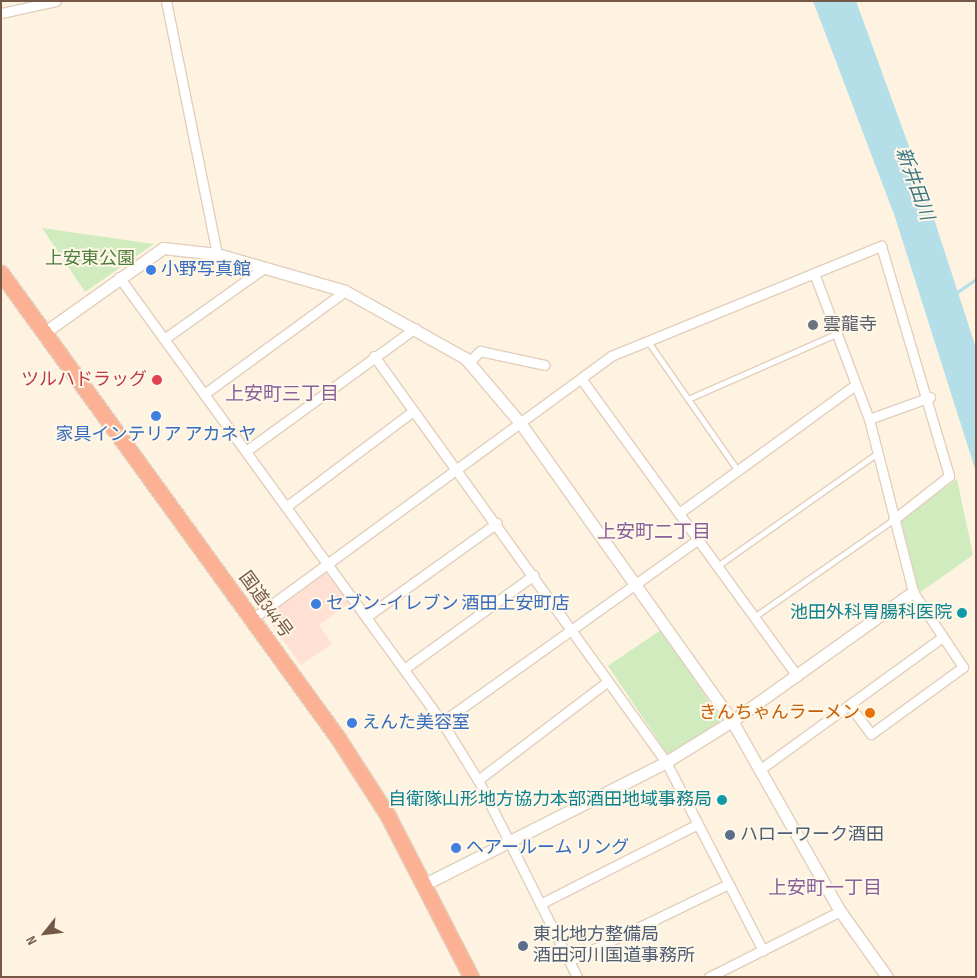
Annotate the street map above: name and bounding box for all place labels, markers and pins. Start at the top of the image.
place label: 小野写真館 [161,259,251,281]
marker: 小野写真館 [145,264,157,276]
place label: 雲龍寺 [823,314,877,336]
marker: 雲龍寺 [807,319,819,331]
place label: ツルハドラッグ [21,369,147,391]
marker: ツルハドラッグ [151,374,163,386]
marker: 家具インテリア アカネヤ [150,410,162,422]
place label: 家具インテリア アカネヤ [56,424,256,446]
place label: セブン-イレブン 酒田上安町店 [326,593,569,615]
marker: セブン-イレブン 酒田上安町店 [310,598,322,610]
place label: 池田外科胃腸科医院 [790,602,952,624]
marker: 池田外科胃腸科医院 [956,607,968,619]
place label: きんちゃんラーメン [698,702,860,724]
marker: きんちゃんラーメン [864,707,876,719]
place label: えんた美容室 [362,712,470,734]
marker: えんた美容室 [346,717,358,729]
place label: 自衛隊山形地方協力本部酒田地域事務局 [388,789,712,811]
marker: 自衛隊山形地方協力本部酒田地域事務局 [716,794,728,806]
place label: ハローワーク酒田 [740,824,884,846]
marker: ハローワーク酒田 [724,829,736,841]
place label: ヘアールーム リング [466,837,630,859]
marker: ヘアールーム リング [450,842,462,854]
place label: 東北地方整備局 酒田河川国道事務所 [533,925,695,968]
marker: 東北地方整備局 酒田河川国道事務所 [517,940,529,952]

